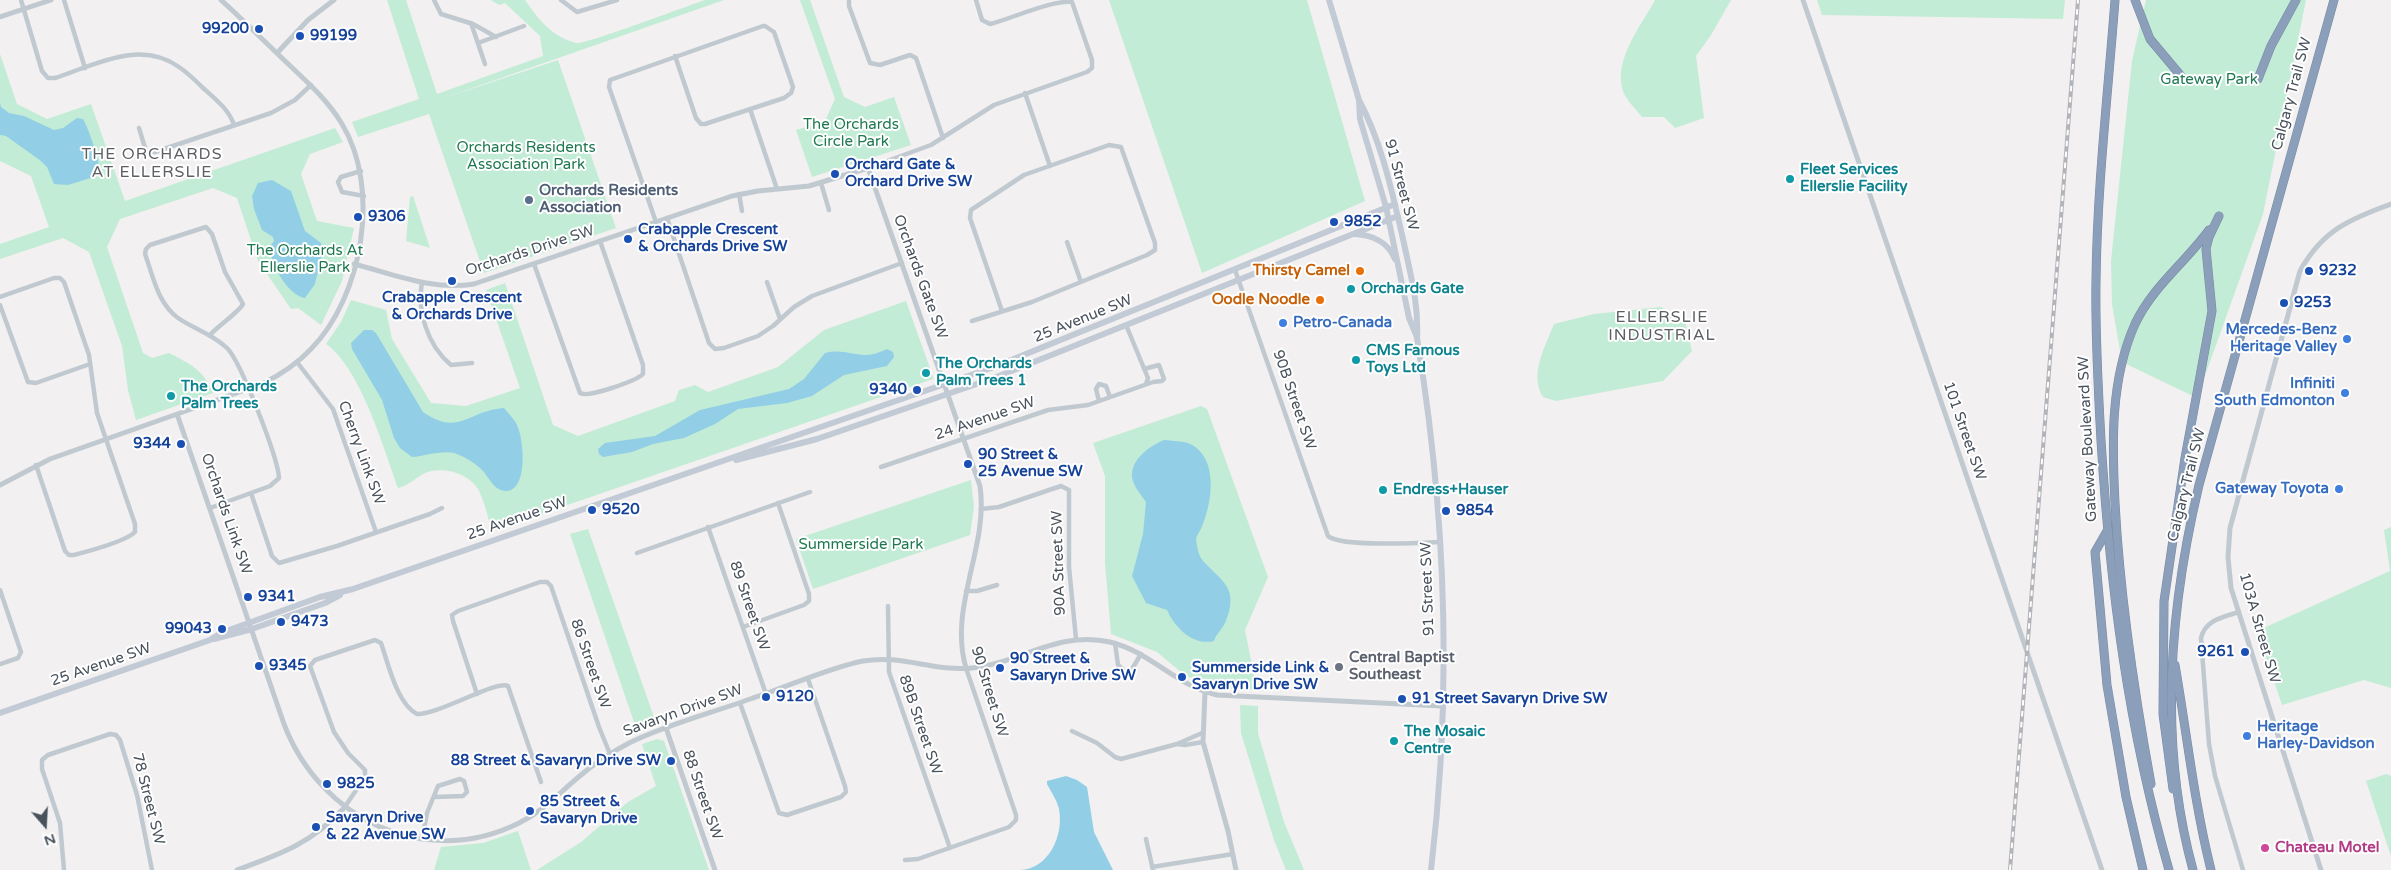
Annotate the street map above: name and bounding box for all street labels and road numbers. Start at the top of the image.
street label: Calgary Trail SW [2268,35,2316,153]
street label: 91 Street SW [1380,137,1422,233]
street label: Orchards Gate SW [889,212,951,342]
street label: Orchards Drive SW [463,222,597,280]
street label: 25 Avenue SW [1031,291,1135,347]
street label: 90B Street SW [1269,348,1319,452]
street label: Gateway Boulevard SW [2075,356,2101,522]
street label: 101 Street SW [1939,379,1989,483]
street label: 24 Avenue SW [933,393,1037,445]
street label: Cherry Link SW [334,398,388,508]
street label: Calgary Trail SW [2164,426,2210,544]
street label: Orchards Link SW [197,451,255,577]
street label: 25 Avenue SW [465,493,569,545]
street label: 90A Street SW [1048,510,1070,616]
street label: 91 Street SW [1417,542,1439,636]
street label: 89 Street SW [725,559,773,653]
street label: 103A Street SW [2235,570,2283,686]
street label: 86 Street SW [566,617,614,711]
street label: 25 Avenue SW [49,639,153,691]
street label: 90 Street SW [967,644,1011,740]
street label: 89B Street SW [895,673,945,777]
street label: Savaryn Drive SW [621,681,745,741]
street label: 88 Street SW [678,748,726,842]
street label: 78 Street SW [128,751,168,847]

